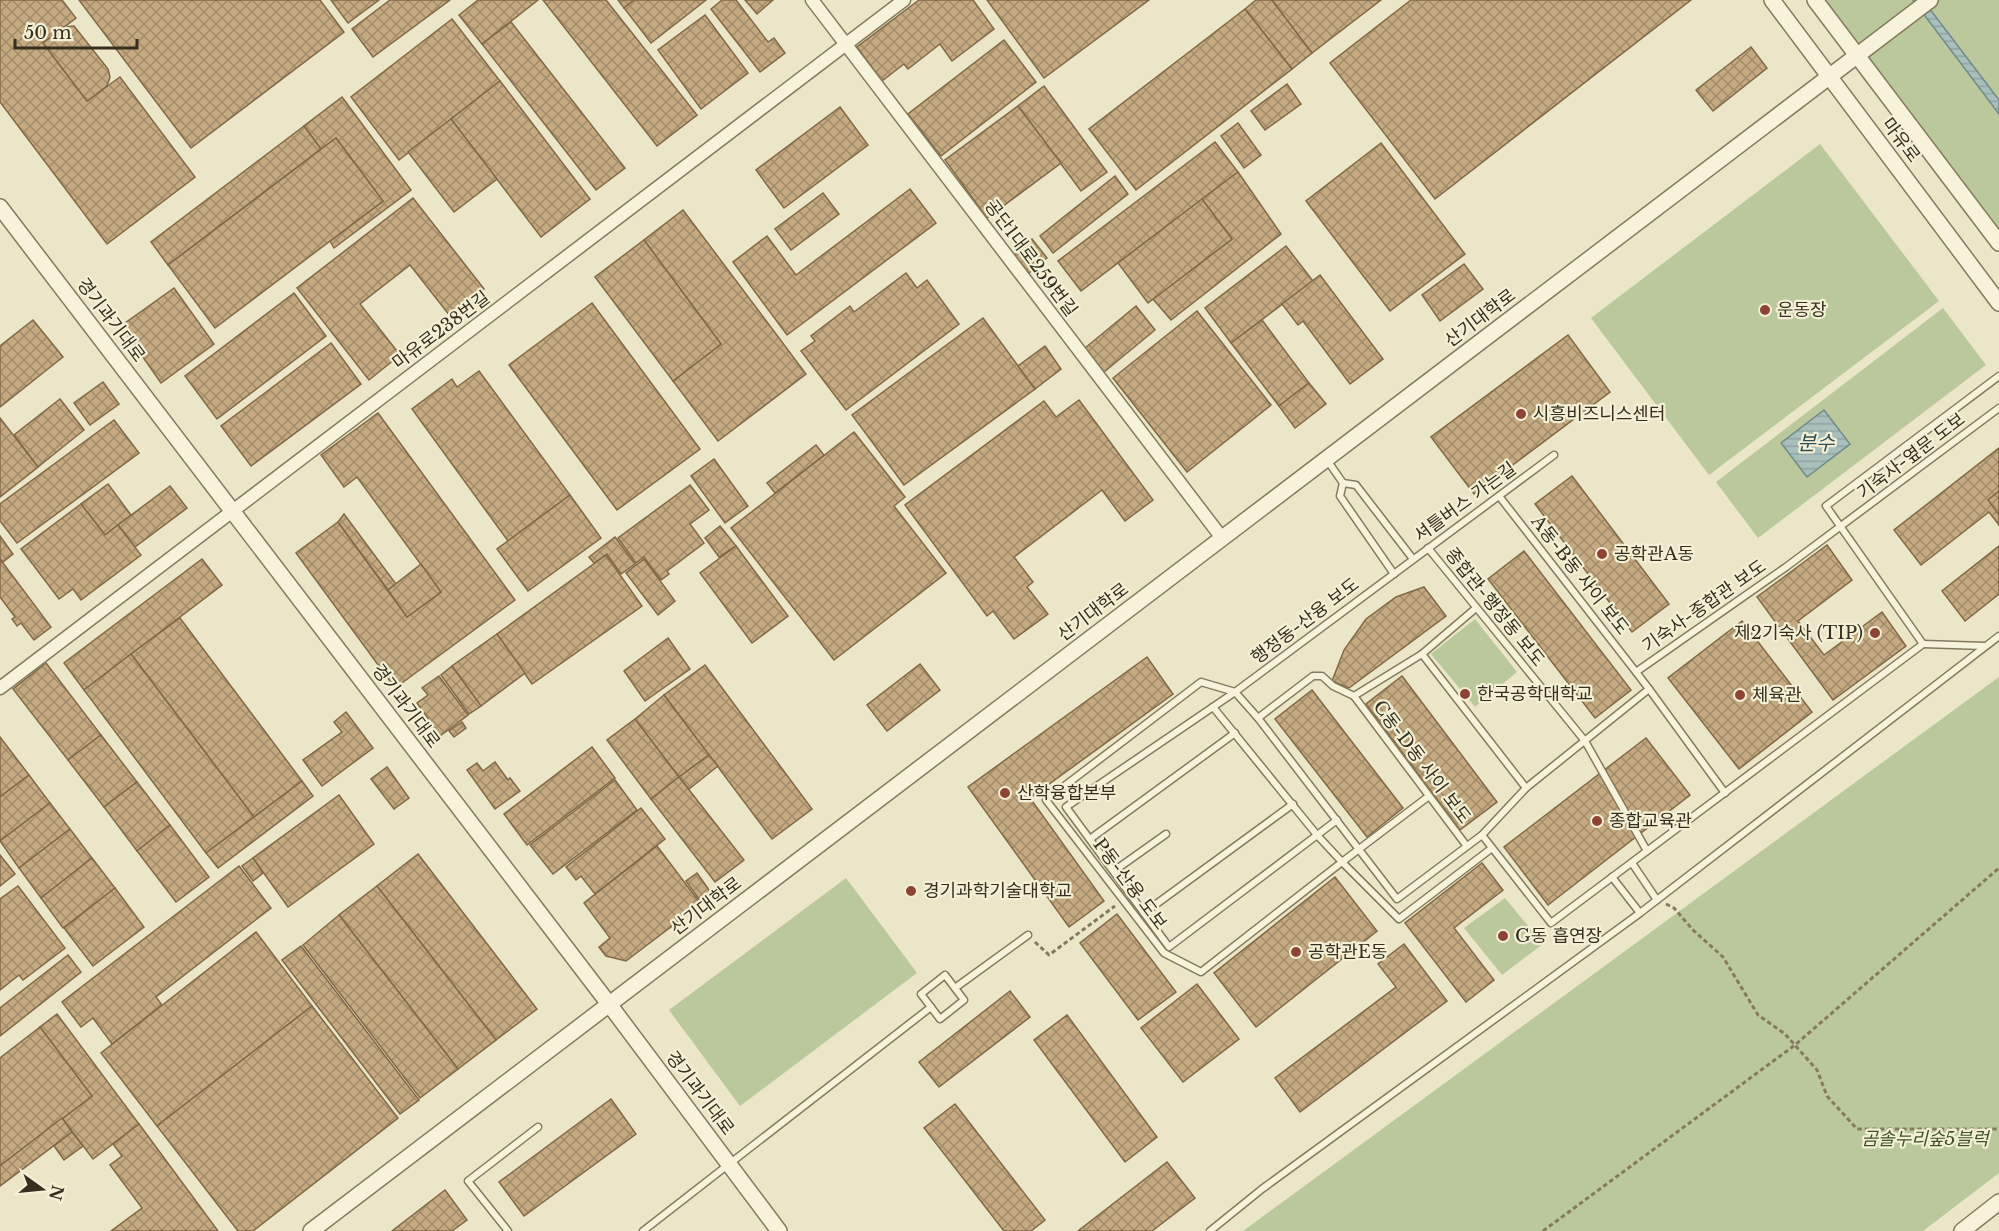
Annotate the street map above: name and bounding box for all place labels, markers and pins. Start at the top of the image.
place label: 운동장 [1777,299,1827,321]
marker: 운동장 [1758,303,1772,317]
place label: 시흥비즈니스센터 [1533,403,1665,425]
marker: 시흥비즈니스센터 [1514,407,1528,421]
place label: 공학관A동 [1614,543,1694,565]
marker: 공학관A동 [1595,547,1609,561]
place label: 제2기숙사 (TIP) [1734,622,1863,644]
marker: 제2기숙사 (TIP) [1868,626,1882,640]
place label: 한국공학대학교 [1477,683,1593,705]
place label: 체육관 [1752,684,1802,706]
marker: 한국공학대학교 [1458,687,1472,701]
marker: 체육관 [1733,688,1747,702]
place label: 산학융합본부 [1017,782,1116,804]
marker: 산학융합본부 [998,786,1012,800]
place label: 종합교육관 [1609,810,1692,832]
marker: 종합교육관 [1590,814,1604,828]
place label: 경기과학기술대학교 [923,880,1072,902]
marker: 경기과학기술대학교 [904,884,918,898]
place label: G동 흡연장 [1515,925,1602,947]
marker: G동 흡연장 [1496,929,1510,943]
place label: 공학관E동 [1308,941,1387,963]
marker: 공학관E동 [1289,945,1303,959]

